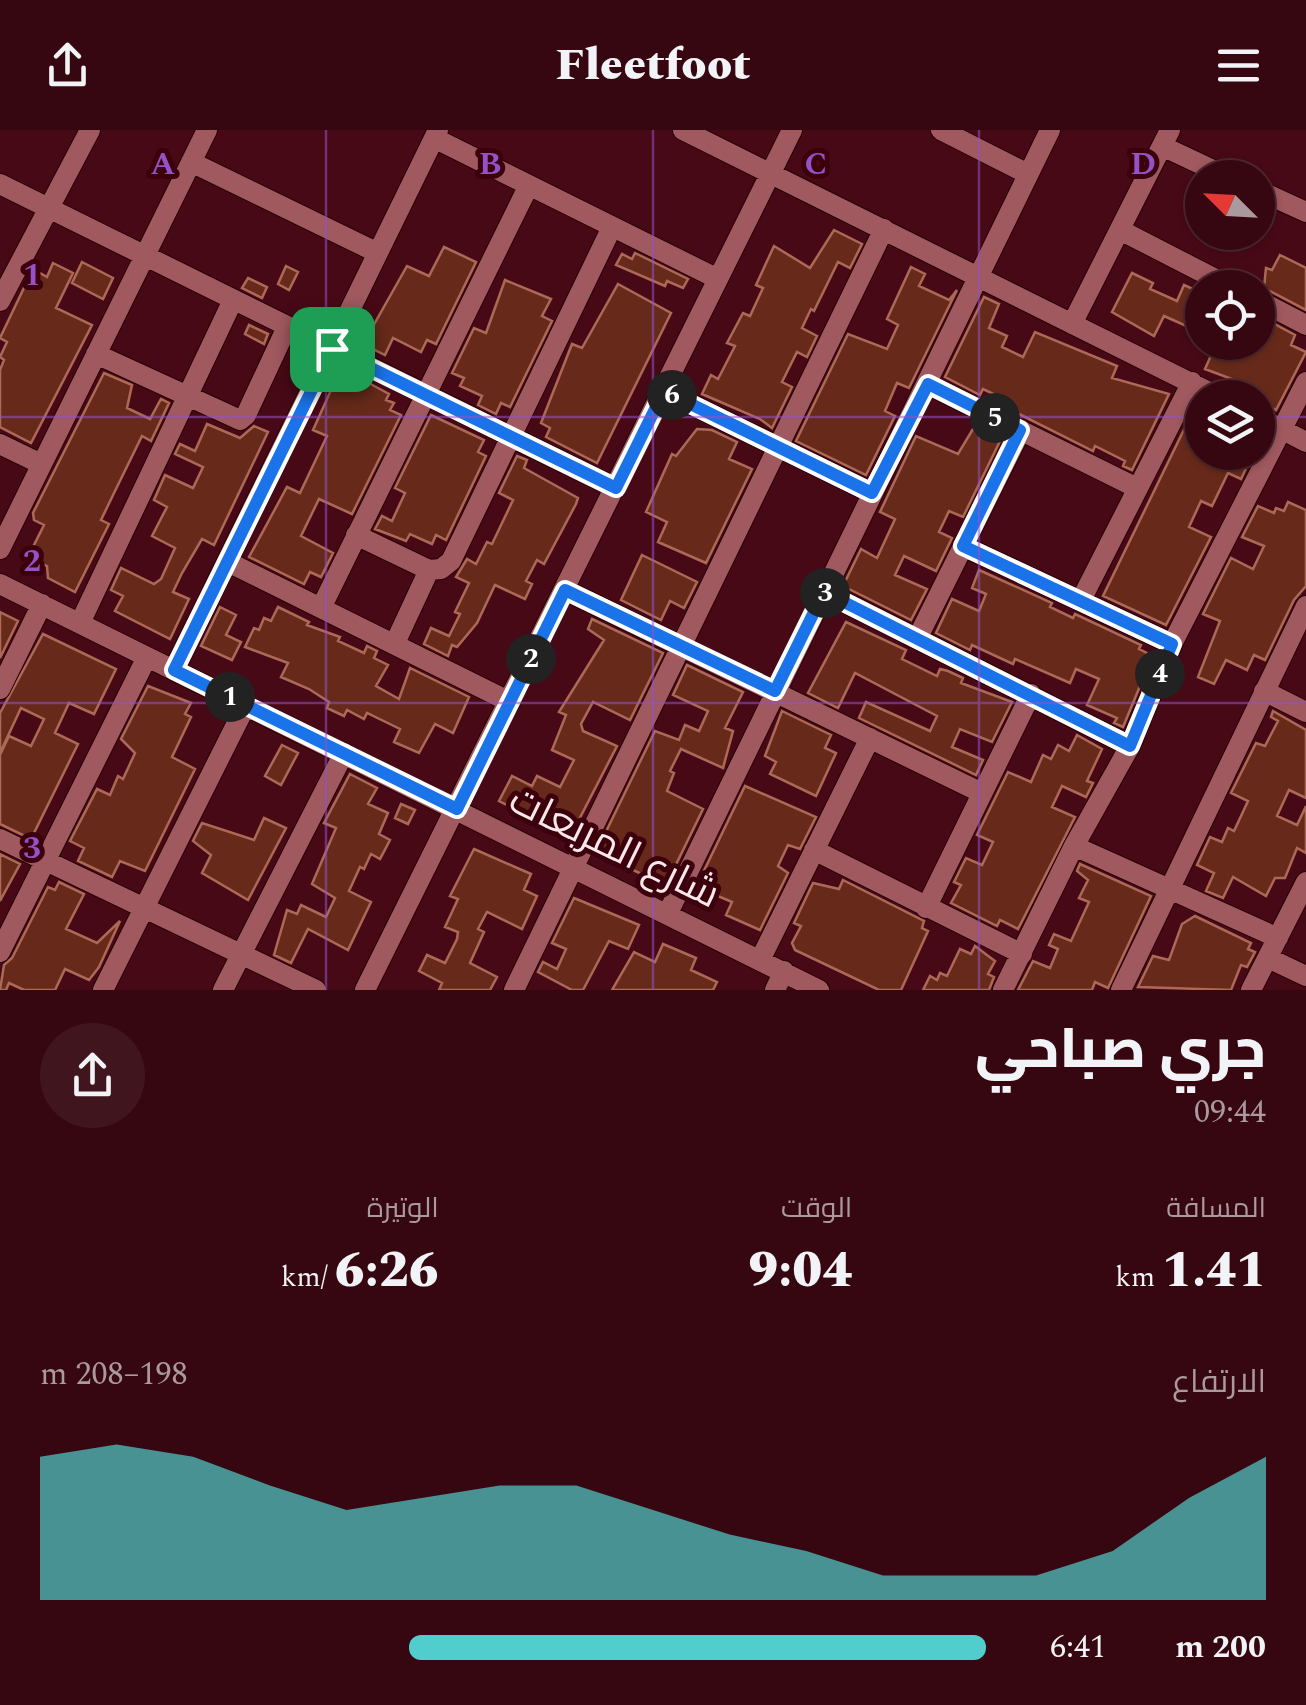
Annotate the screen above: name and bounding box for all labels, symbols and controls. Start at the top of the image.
text: Fleetfoot [556,31,750,100]
icon: share [40,38,95,93]
icon: menu [1211,38,1266,93]
text: A [151,140,176,189]
text: B [479,140,501,189]
text: C [805,140,827,189]
text: D [1130,140,1156,189]
north arrow [1185,160,1275,250]
map controls [1185,160,1275,470]
text: 1 [23,251,41,300]
button: locate [1185,270,1275,360]
pin [290,307,375,392]
icon: arrive [305,322,360,377]
pin: 6 [647,370,697,420]
text: 6 [664,373,680,416]
button: layers [1185,380,1275,470]
pin: 5 [970,393,1020,443]
text: 5 [987,396,1003,439]
text: 2 [23,537,41,586]
pin: 3 [800,568,850,618]
text: 3 [817,571,833,614]
pin: 2 [506,634,556,684]
text: 2 [523,637,539,680]
pin: 4 [1135,649,1185,699]
text: 4 [1152,652,1168,695]
pin: 1 [205,672,255,722]
text: 1 [222,675,238,718]
street label: شارع المربعات [498,771,730,925]
text: 3 [23,824,41,873]
text: جري صباحي [975,1009,1266,1092]
button: share [40,1023,145,1128]
text: 09:44 [1194,1088,1266,1137]
text: الوتيرة [367,1187,439,1230]
text: الوقت [781,1187,852,1230]
text: المسافة [1166,1187,1266,1230]
text: 6:26 [335,1233,439,1309]
text: 9:04 [748,1233,852,1309]
text: 1.41 [1162,1233,1266,1309]
text: /km [281,1256,335,1299]
text: km [1115,1256,1162,1299]
text: 198–208 m [40,1350,188,1399]
text: الارتفاع [1172,1358,1266,1407]
text: 6:41 [1050,1623,1106,1672]
text: 200 m [1175,1623,1266,1672]

